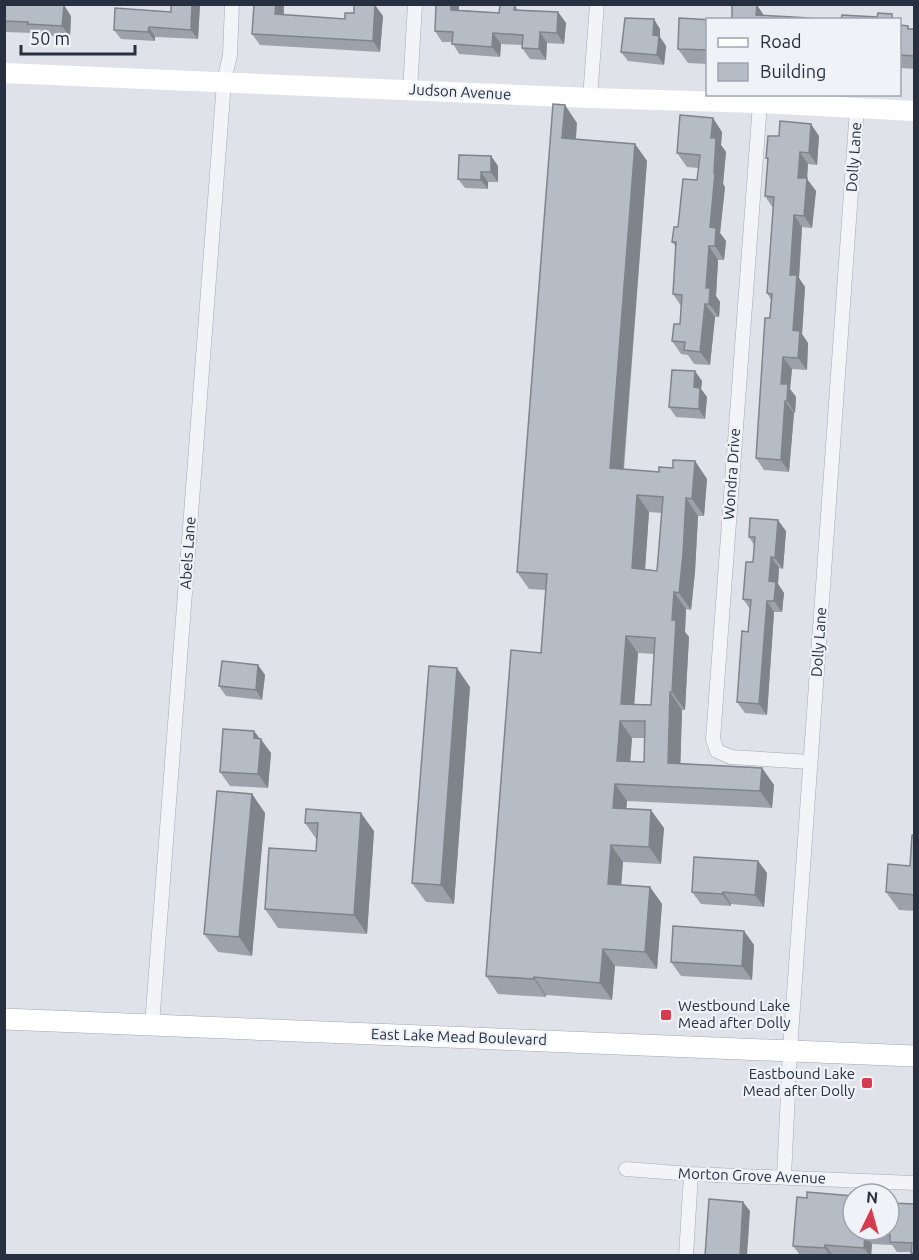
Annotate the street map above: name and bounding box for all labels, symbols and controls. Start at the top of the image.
scale bar [21,18,135,56]
legend [706,18,901,96]
text: 50 m [30,28,70,48]
text: Road [760,31,802,51]
text: Building [760,61,826,81]
street label: Judson Avenue [408,80,512,103]
street label: Dolly Lane [843,121,864,193]
street label: Wondra Drive [720,427,743,520]
street label: Abels Lane [176,516,199,590]
street label: Dolly Lane [808,606,829,678]
place label: Westbound Lake Mead after Dolly [678,997,790,1031]
marker: Westbound Lake Mead after Dolly [659,1008,673,1022]
street label: East Lake Mead Boulevard [371,1025,547,1048]
place label: Eastbound Lake Mead after Dolly [743,1065,855,1099]
marker: Eastbound Lake Mead after Dolly [860,1076,874,1090]
street label: Morton Grove Avenue [678,1164,826,1187]
north arrow [841,1182,901,1242]
text: N [866,1188,879,1207]

